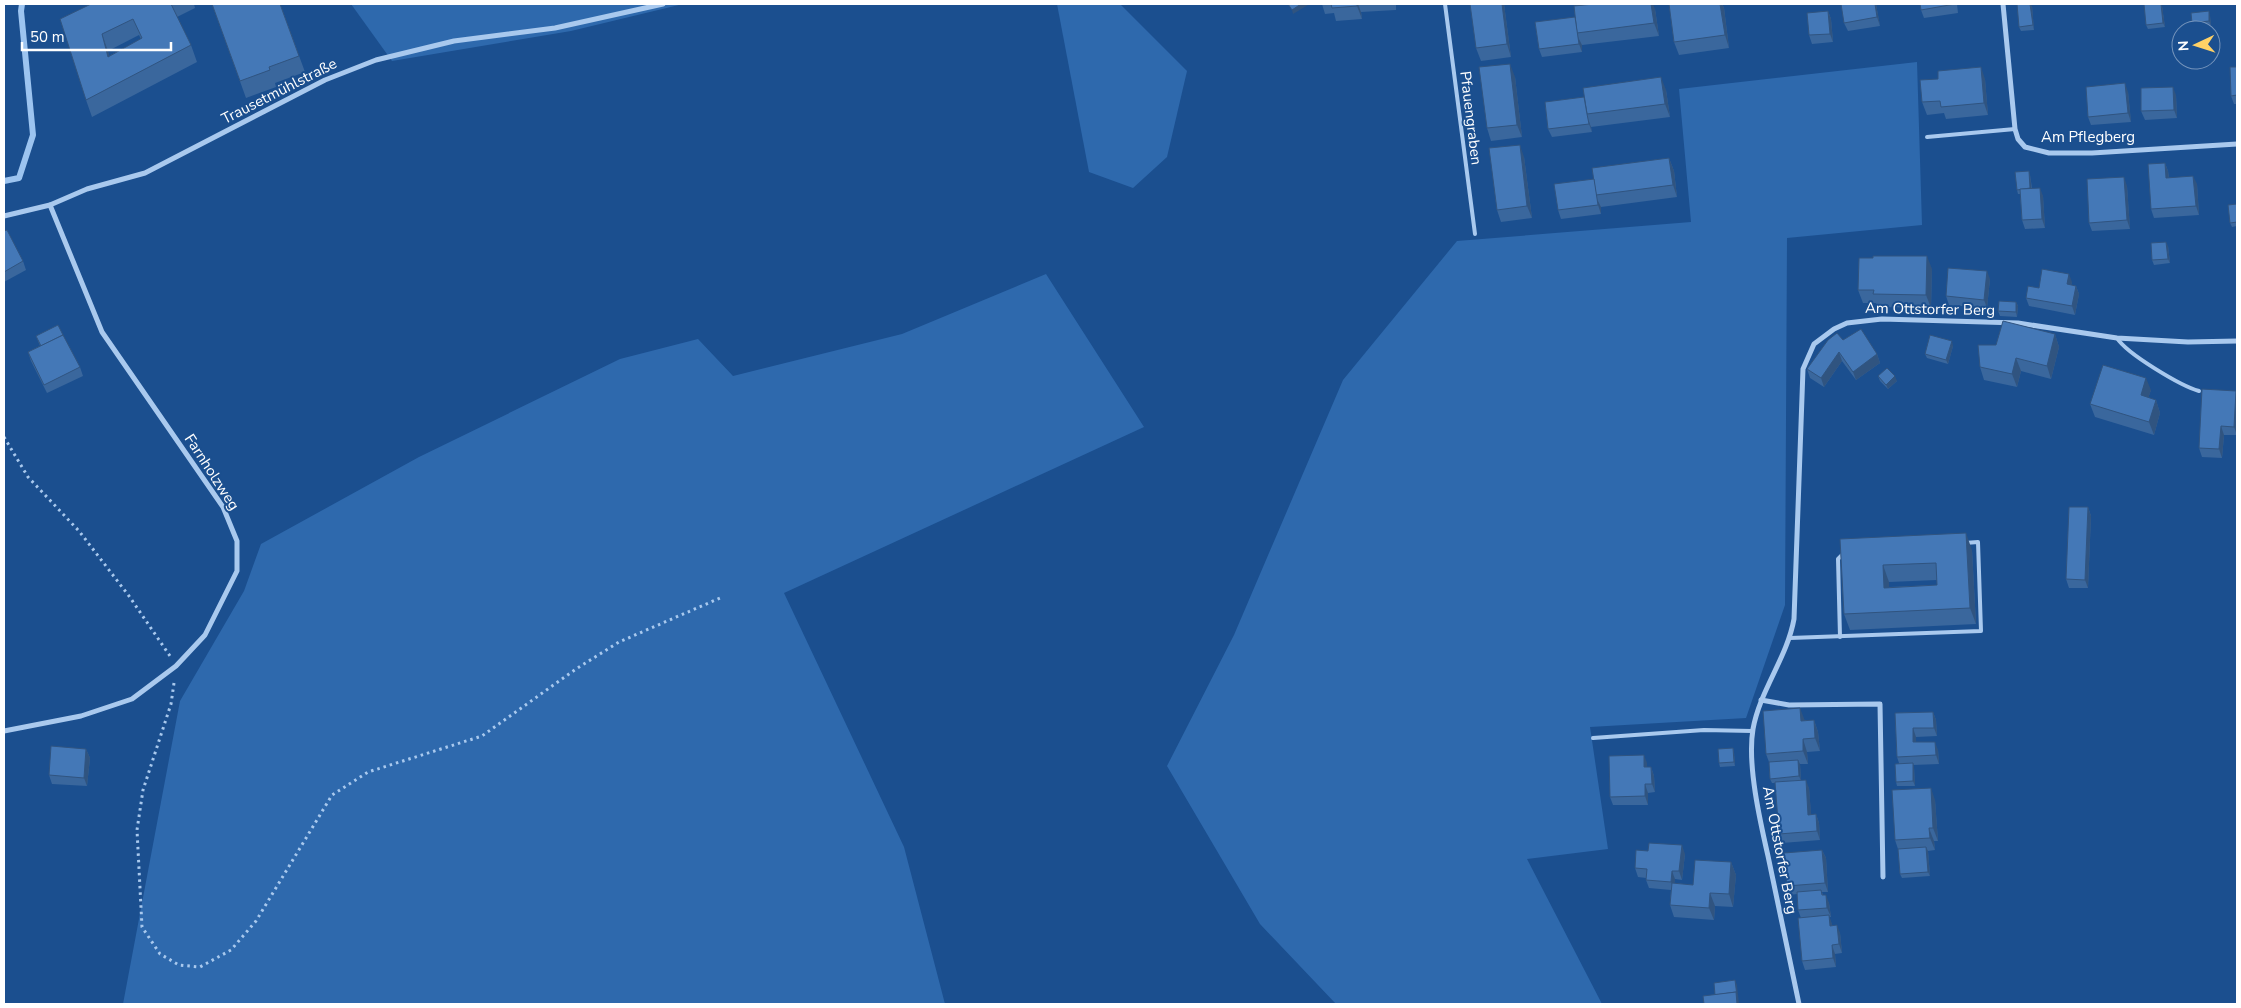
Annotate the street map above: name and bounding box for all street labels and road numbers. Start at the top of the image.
street label: Trausetmühlstraße [218,53,340,129]
street label: Pfauengraben [1455,70,1487,166]
street label: Am Pflegberg [2041,127,2135,147]
street label: Am Ottstorfer Berg [1865,298,1995,320]
street label: Farnholzweg [180,430,244,514]
street label: Am Ottstorfer Berg [1758,784,1802,916]

